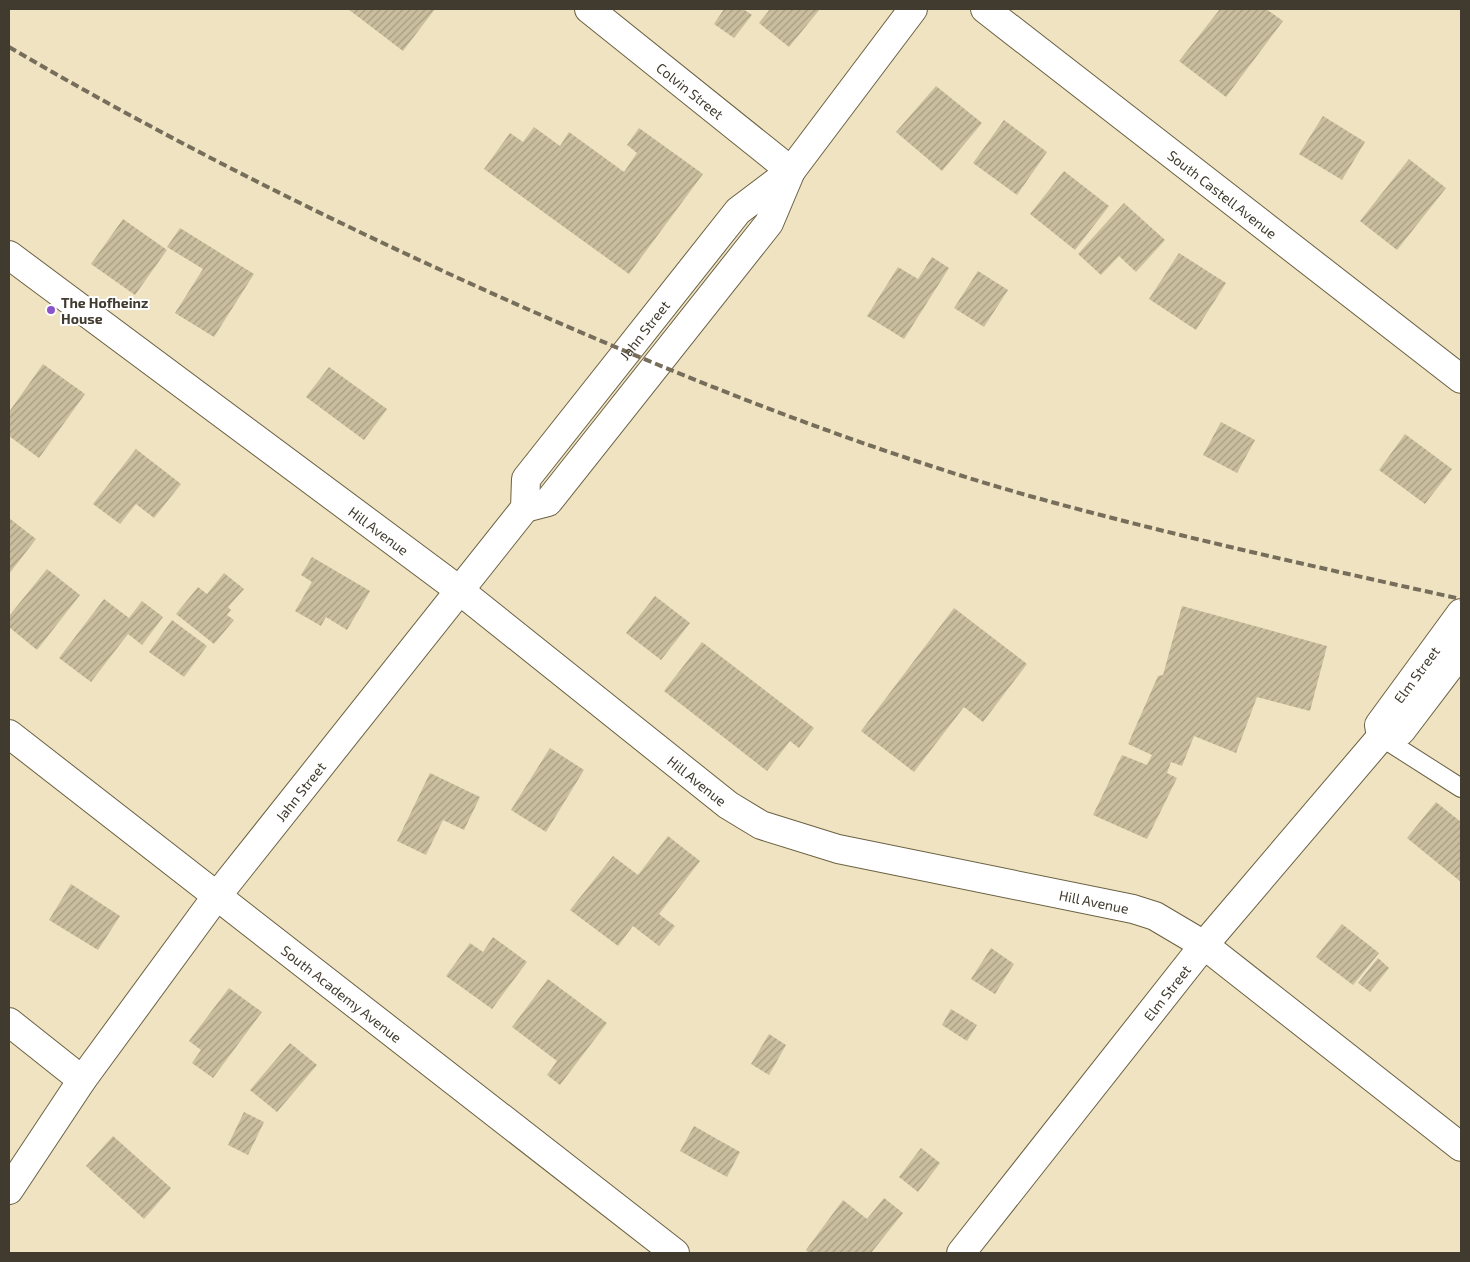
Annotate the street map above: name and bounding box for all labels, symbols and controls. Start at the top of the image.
street label: Colvin Street [654,58,727,122]
street label: South Castell Avenue [1165,146,1281,242]
place label: The Hofheinz House [61,294,148,327]
street label: Jahn Street [615,297,673,363]
marker: The Hofheinz House [45,304,57,316]
street label: Hill Avenue [345,502,412,558]
street label: Elm Street [1390,643,1443,706]
street label: Hill Avenue [664,752,730,809]
street label: Jahn Street [271,758,329,824]
street label: Hill Avenue [1058,886,1130,916]
street label: South Academy Avenue [278,941,405,1046]
street label: Elm Street [1139,961,1194,1024]

